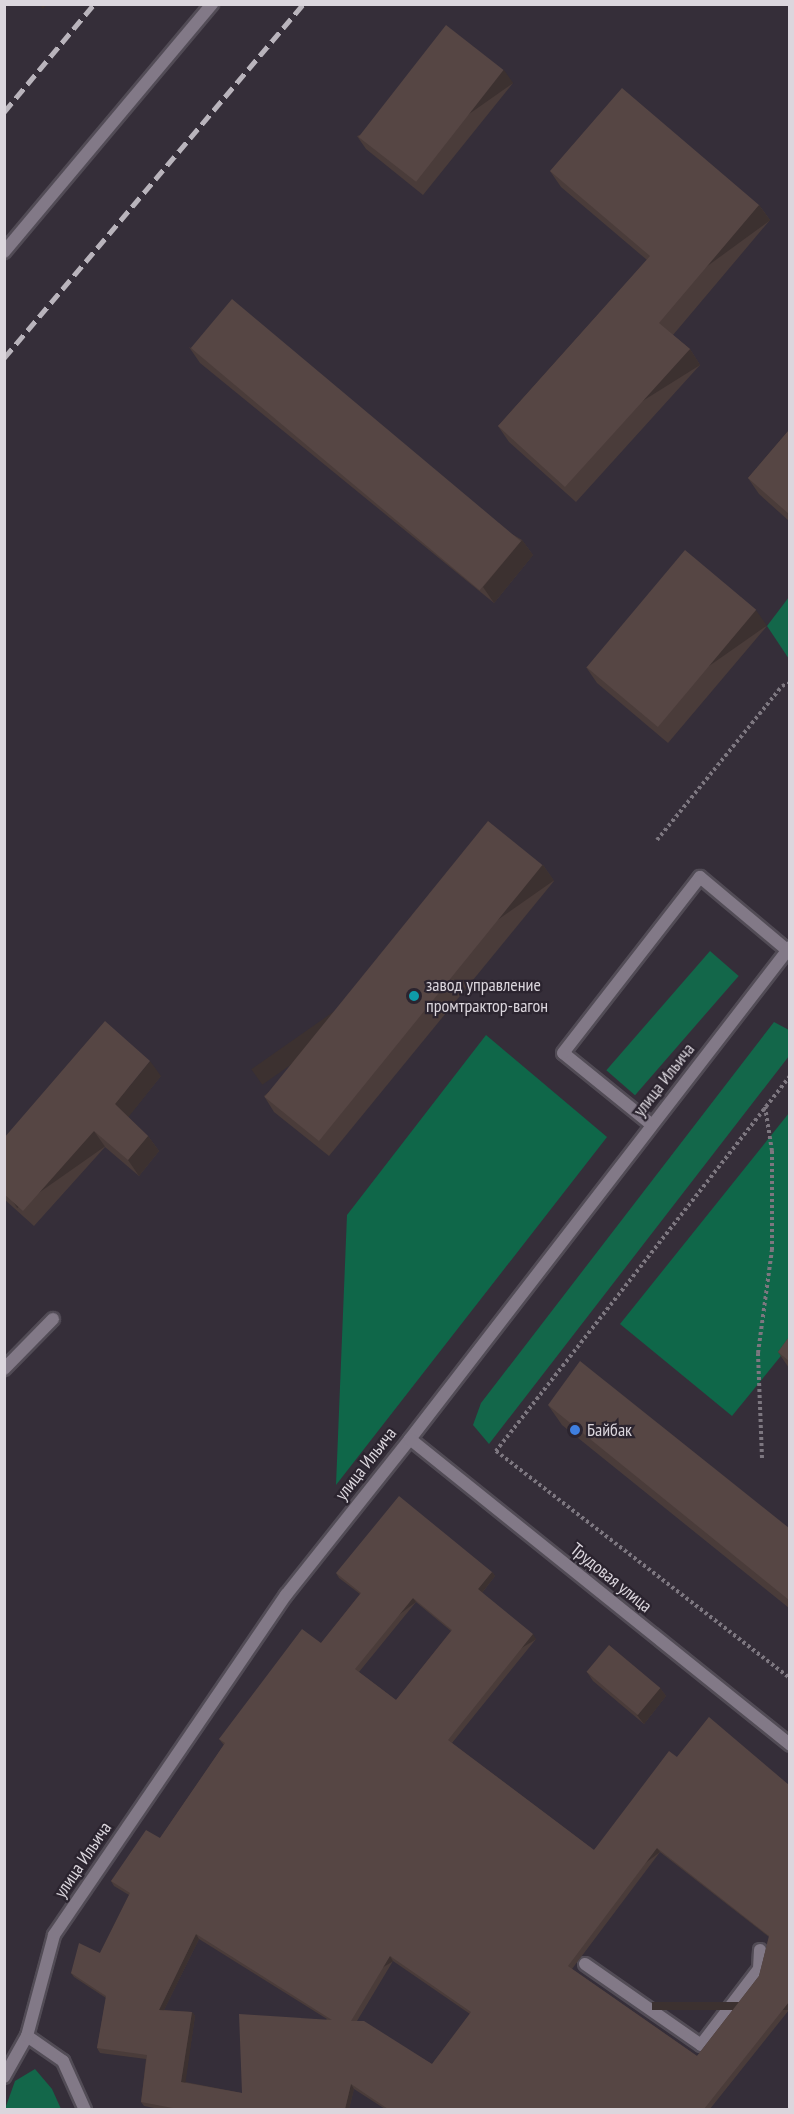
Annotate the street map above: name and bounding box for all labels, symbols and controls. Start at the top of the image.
place label: завод управление промтрактор-вагон [426,975,548,1018]
marker: завод управление промтрактор-вагон [407,989,421,1003]
street label: улица Ильича [629,1039,699,1121]
place label: Байбак [587,1419,632,1441]
street label: улица Ильича [331,1423,401,1505]
marker: Байбак [568,1423,582,1437]
street label: Трудовая улица [566,1539,656,1617]
street label: улица Ильича [50,1818,116,1902]

